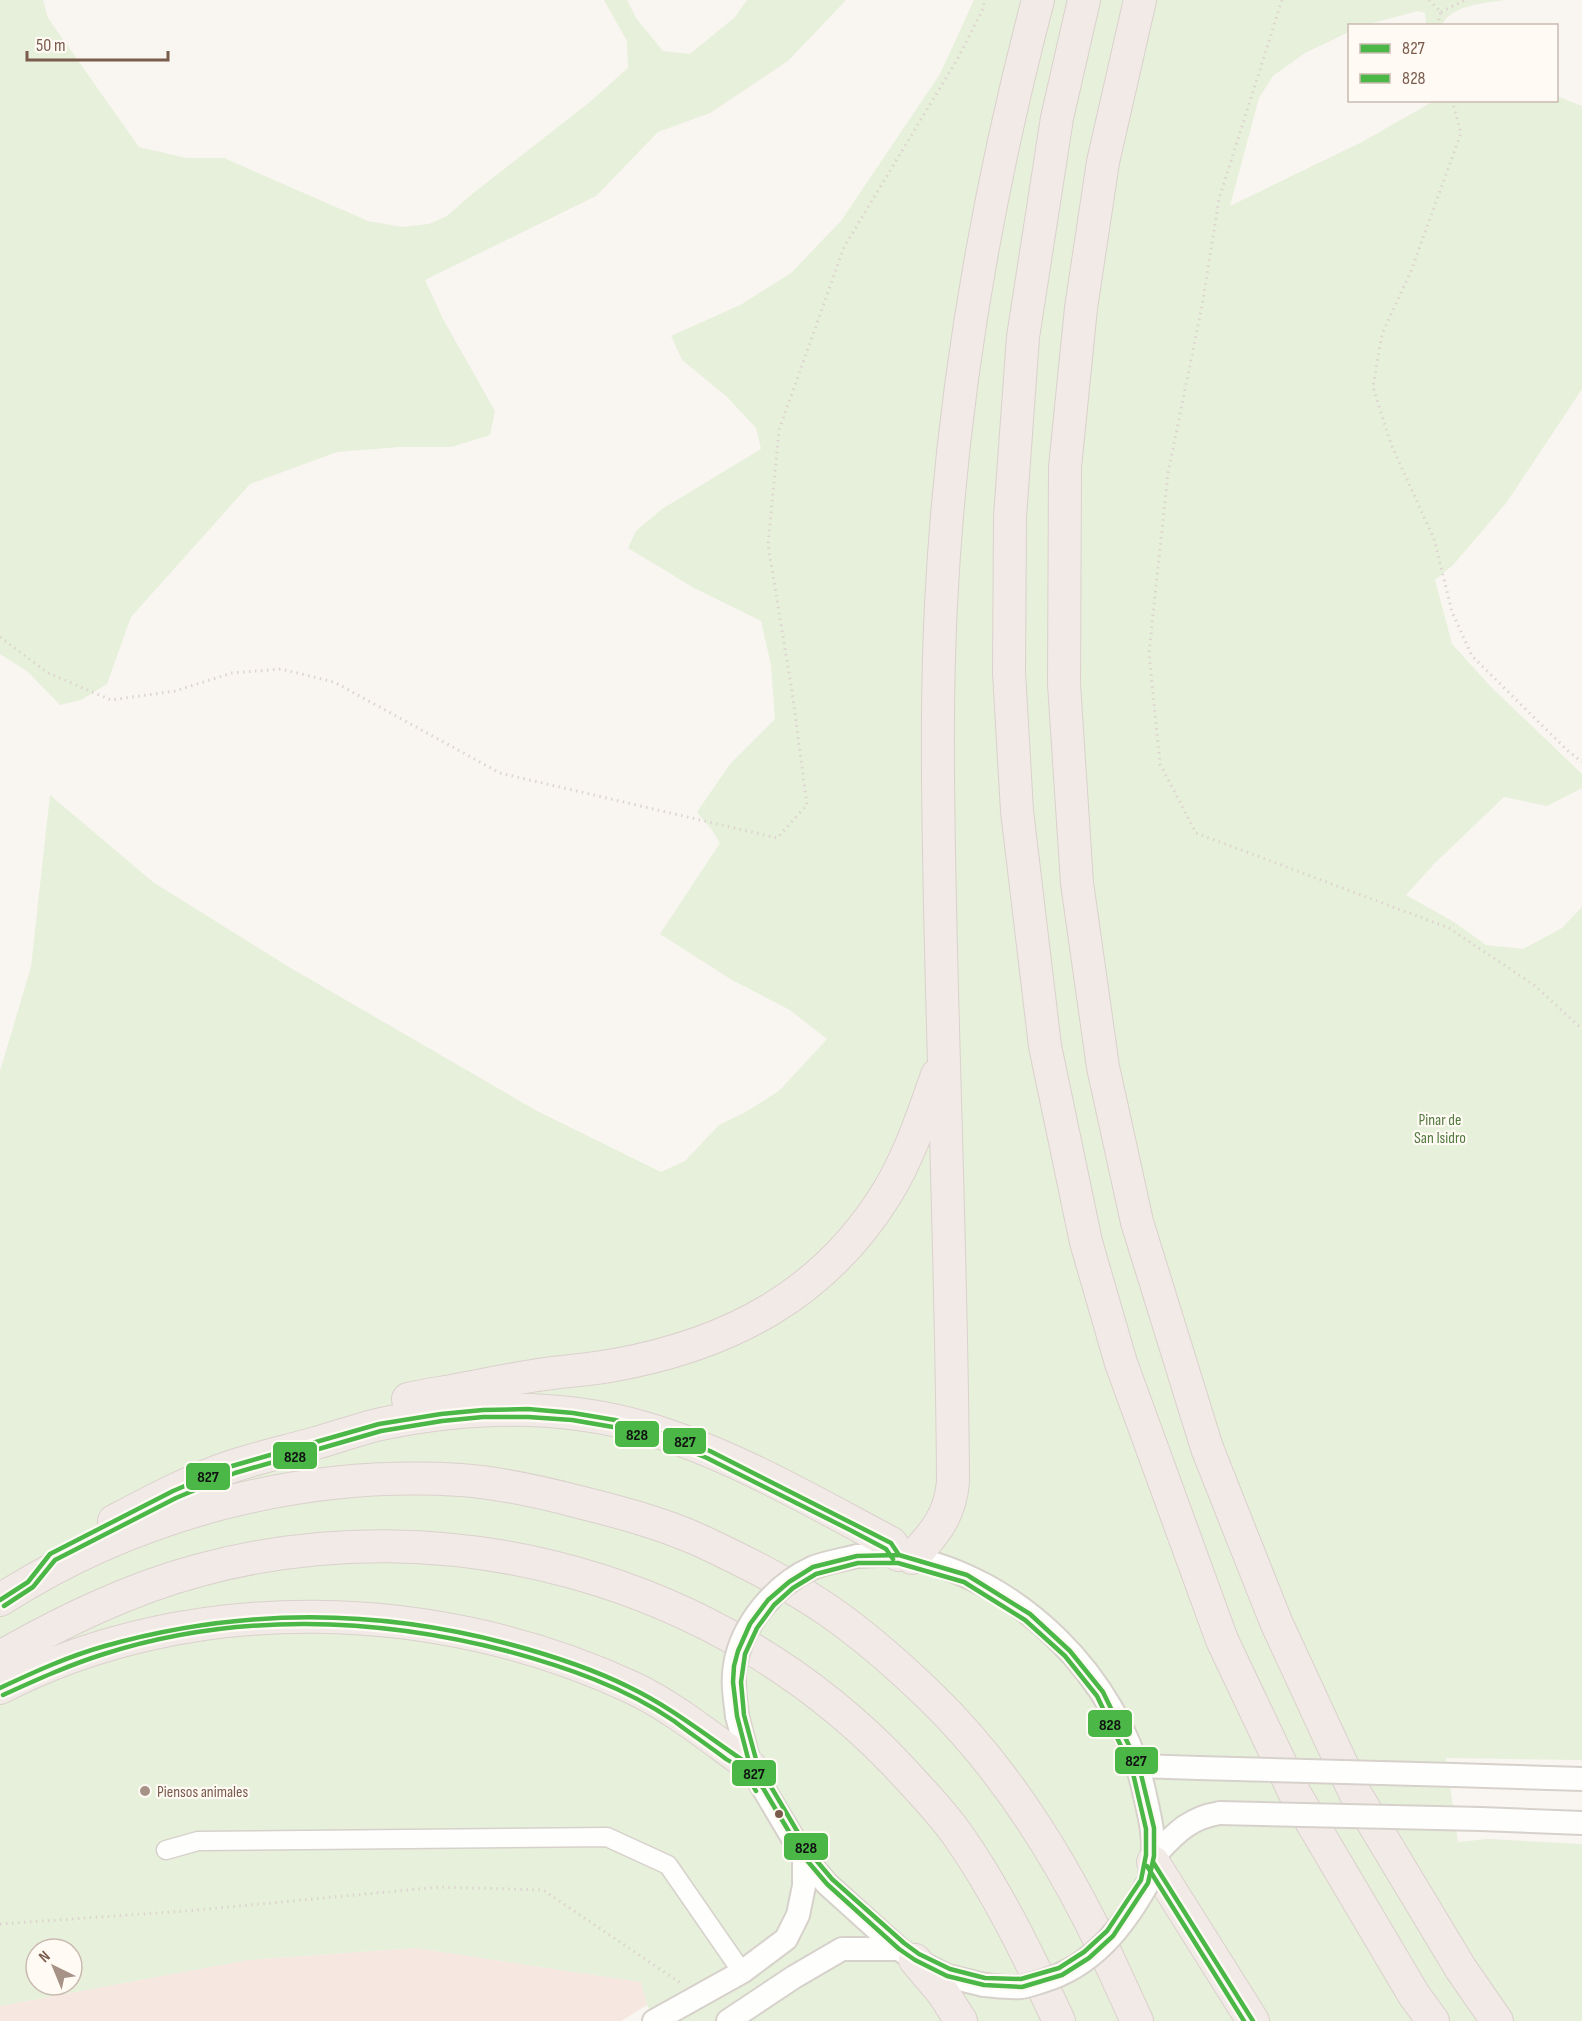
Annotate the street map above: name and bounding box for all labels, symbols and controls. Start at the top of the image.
scale bar [27,24,168,62]
legend [1348,24,1558,102]
text: 50 m [36,35,66,56]
text: 827 [1402,38,1426,59]
text: 828 [1402,68,1426,89]
park label: Pinar de San Isidro [1414,1111,1466,1148]
line badge: 828 [614,1420,660,1448]
text: 828 [626,1426,649,1445]
line badge: 827 [662,1427,707,1455]
text: 827 [674,1433,696,1452]
line badge: 828 [272,1441,318,1470]
text: 828 [284,1448,307,1467]
line badge: 827 [185,1462,231,1491]
text: 827 [197,1468,219,1487]
line badge: 828 [1087,1709,1133,1738]
text: 828 [1099,1716,1122,1735]
line badge: 827 [1114,1746,1159,1775]
text: 827 [1125,1752,1147,1771]
line badge: 827 [731,1759,777,1787]
text: 827 [743,1765,765,1784]
place label: Piensos animales [157,1783,249,1802]
marker: Piensos animales [138,1784,152,1798]
unlabelled marker [773,1808,785,1820]
line badge: 828 [783,1832,829,1861]
text: 828 [795,1839,818,1858]
north arrow [24,1937,84,1997]
text: N [35,1947,54,1967]

